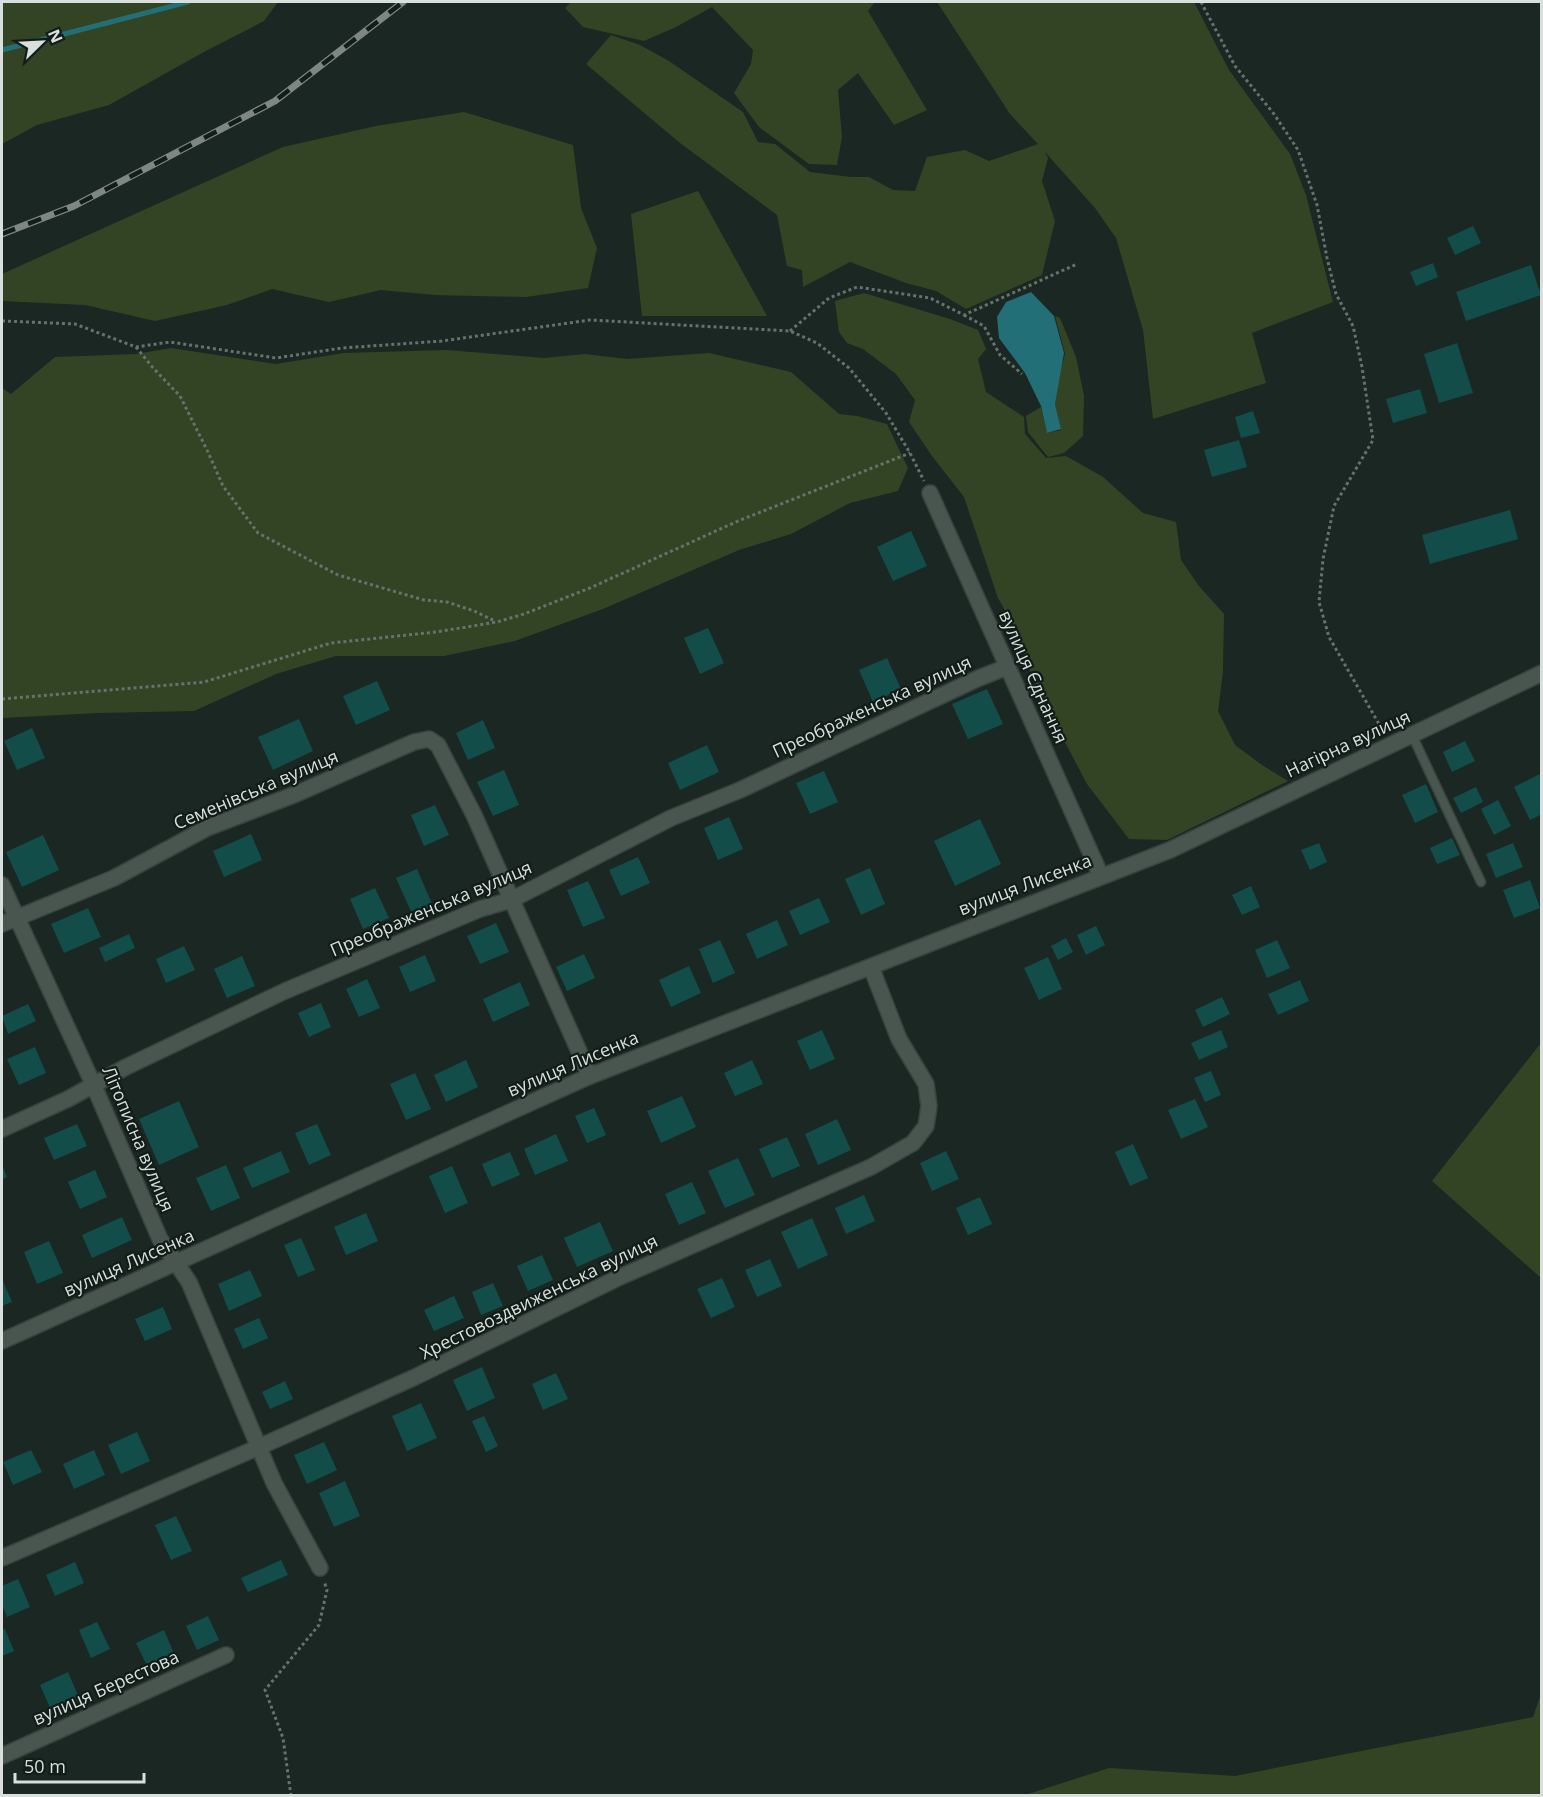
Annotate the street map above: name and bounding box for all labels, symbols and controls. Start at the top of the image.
north arrow [12,12,72,72]
text: N [43,25,68,46]
street label: вулиця Єднання [994,606,1074,747]
street label: Преображенська вулиця [768,649,975,763]
street label: Нагірна вулиця [1281,704,1414,782]
street label: Семенівська вулиця [170,744,342,835]
street label: вулиця Лисенка [955,848,1095,920]
street label: Преображенська вулиця [326,855,535,962]
street label: вулиця Лисенка [503,1025,642,1102]
street label: Літописна вулиця [97,1062,180,1215]
street label: вулиця Лисенка [60,1223,198,1302]
street label: Хрестовоздвиженська вулиця [416,1228,661,1364]
street label: вулиця Берестова [29,1644,182,1730]
scale bar [15,1746,144,1784]
text: 50 m [24,1754,66,1778]

